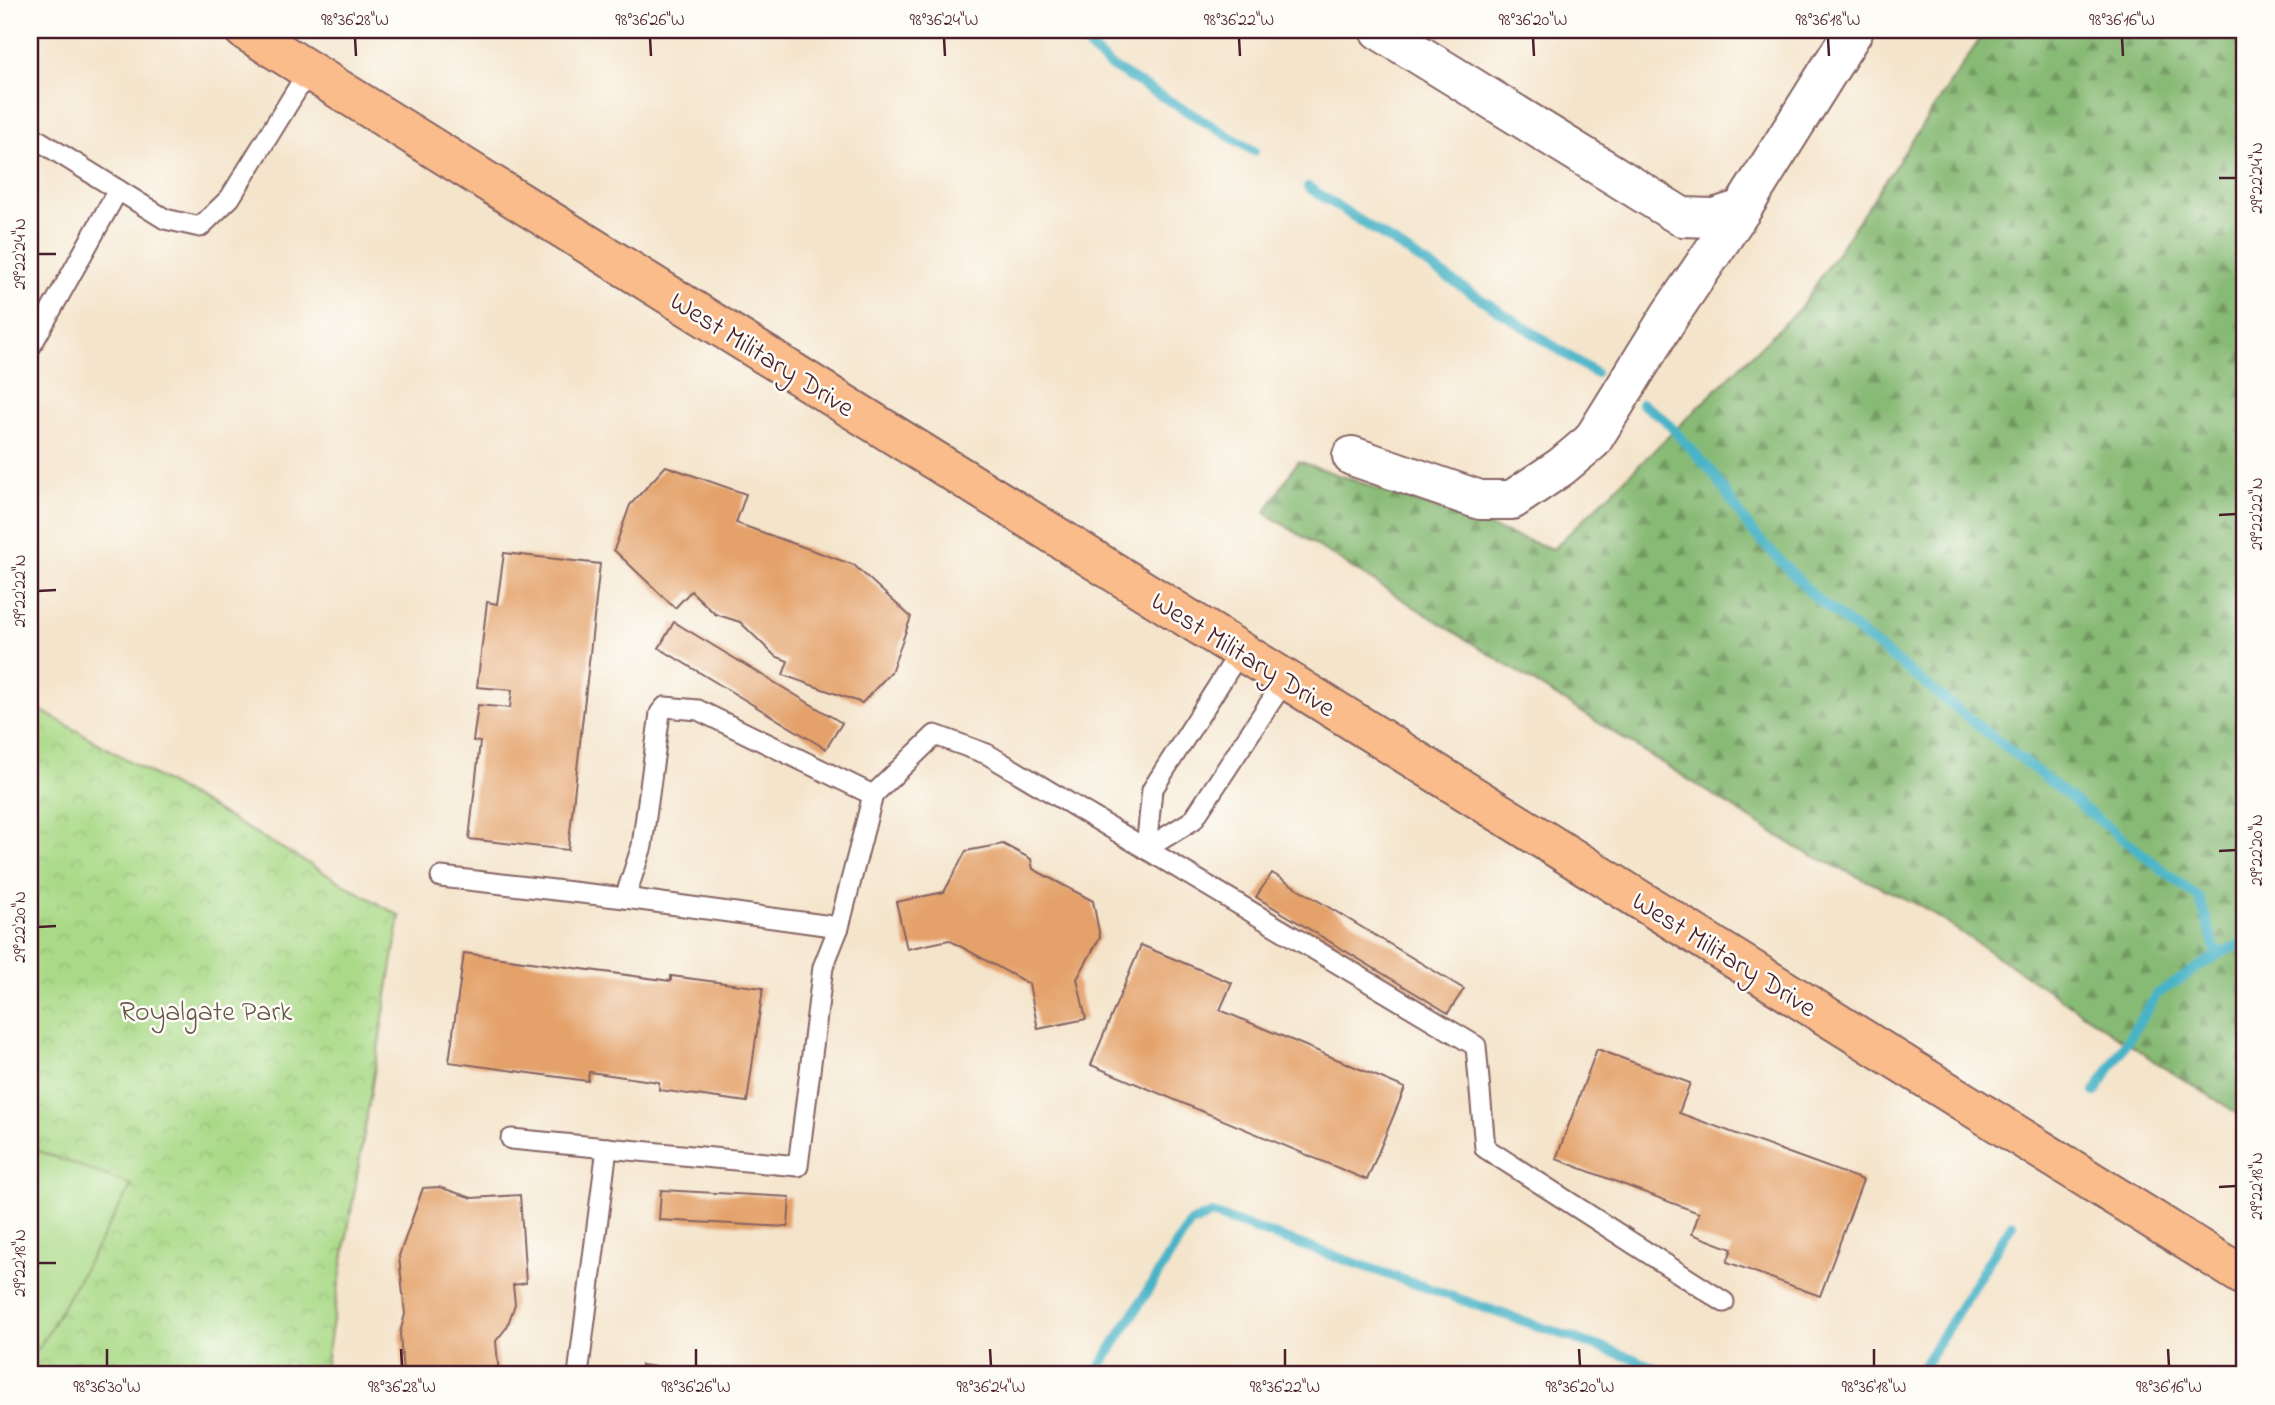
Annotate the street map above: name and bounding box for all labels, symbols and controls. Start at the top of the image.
text: 98°36'28"W [321,8,389,34]
text: 98°36'26"W [615,8,685,34]
text: 98°36'24"W [910,8,978,34]
text: 98°36'22"W [1204,8,1274,34]
text: 98°36'20"W [1498,8,1568,34]
text: 98°36'18"W [1796,8,1860,34]
text: 98°36'16"W [2089,8,2155,34]
text: 29°22'24"N [2245,142,2271,214]
text: 29°22'24"N [8,218,34,290]
street label: West Military Drive [661,283,862,429]
text: 29°22'22"N [2245,477,2271,551]
text: 29°22'22"N [8,554,34,628]
street label: West Military Drive [1142,583,1343,729]
text: 29°22'20"N [2245,814,2271,886]
street label: West Military Drive [1623,883,1824,1029]
text: 29°22'20"N [8,891,34,963]
park label: Royalgate Park [120,993,293,1034]
text: 29°22'18"N [2245,1152,2271,1220]
text: 29°22'18"N [8,1229,34,1297]
text: 98°36'30"W [73,1375,141,1401]
text: 98°36'28"W [368,1375,436,1401]
text: 98°36'26"W [661,1375,731,1401]
text: 98°36'24"W [957,1375,1025,1401]
text: 98°36'22"W [1250,1375,1320,1401]
text: 98°36'20"W [1545,1375,1615,1401]
text: 98°36'18"W [1842,1375,1906,1401]
text: 98°36'16"W [2136,1375,2202,1401]

